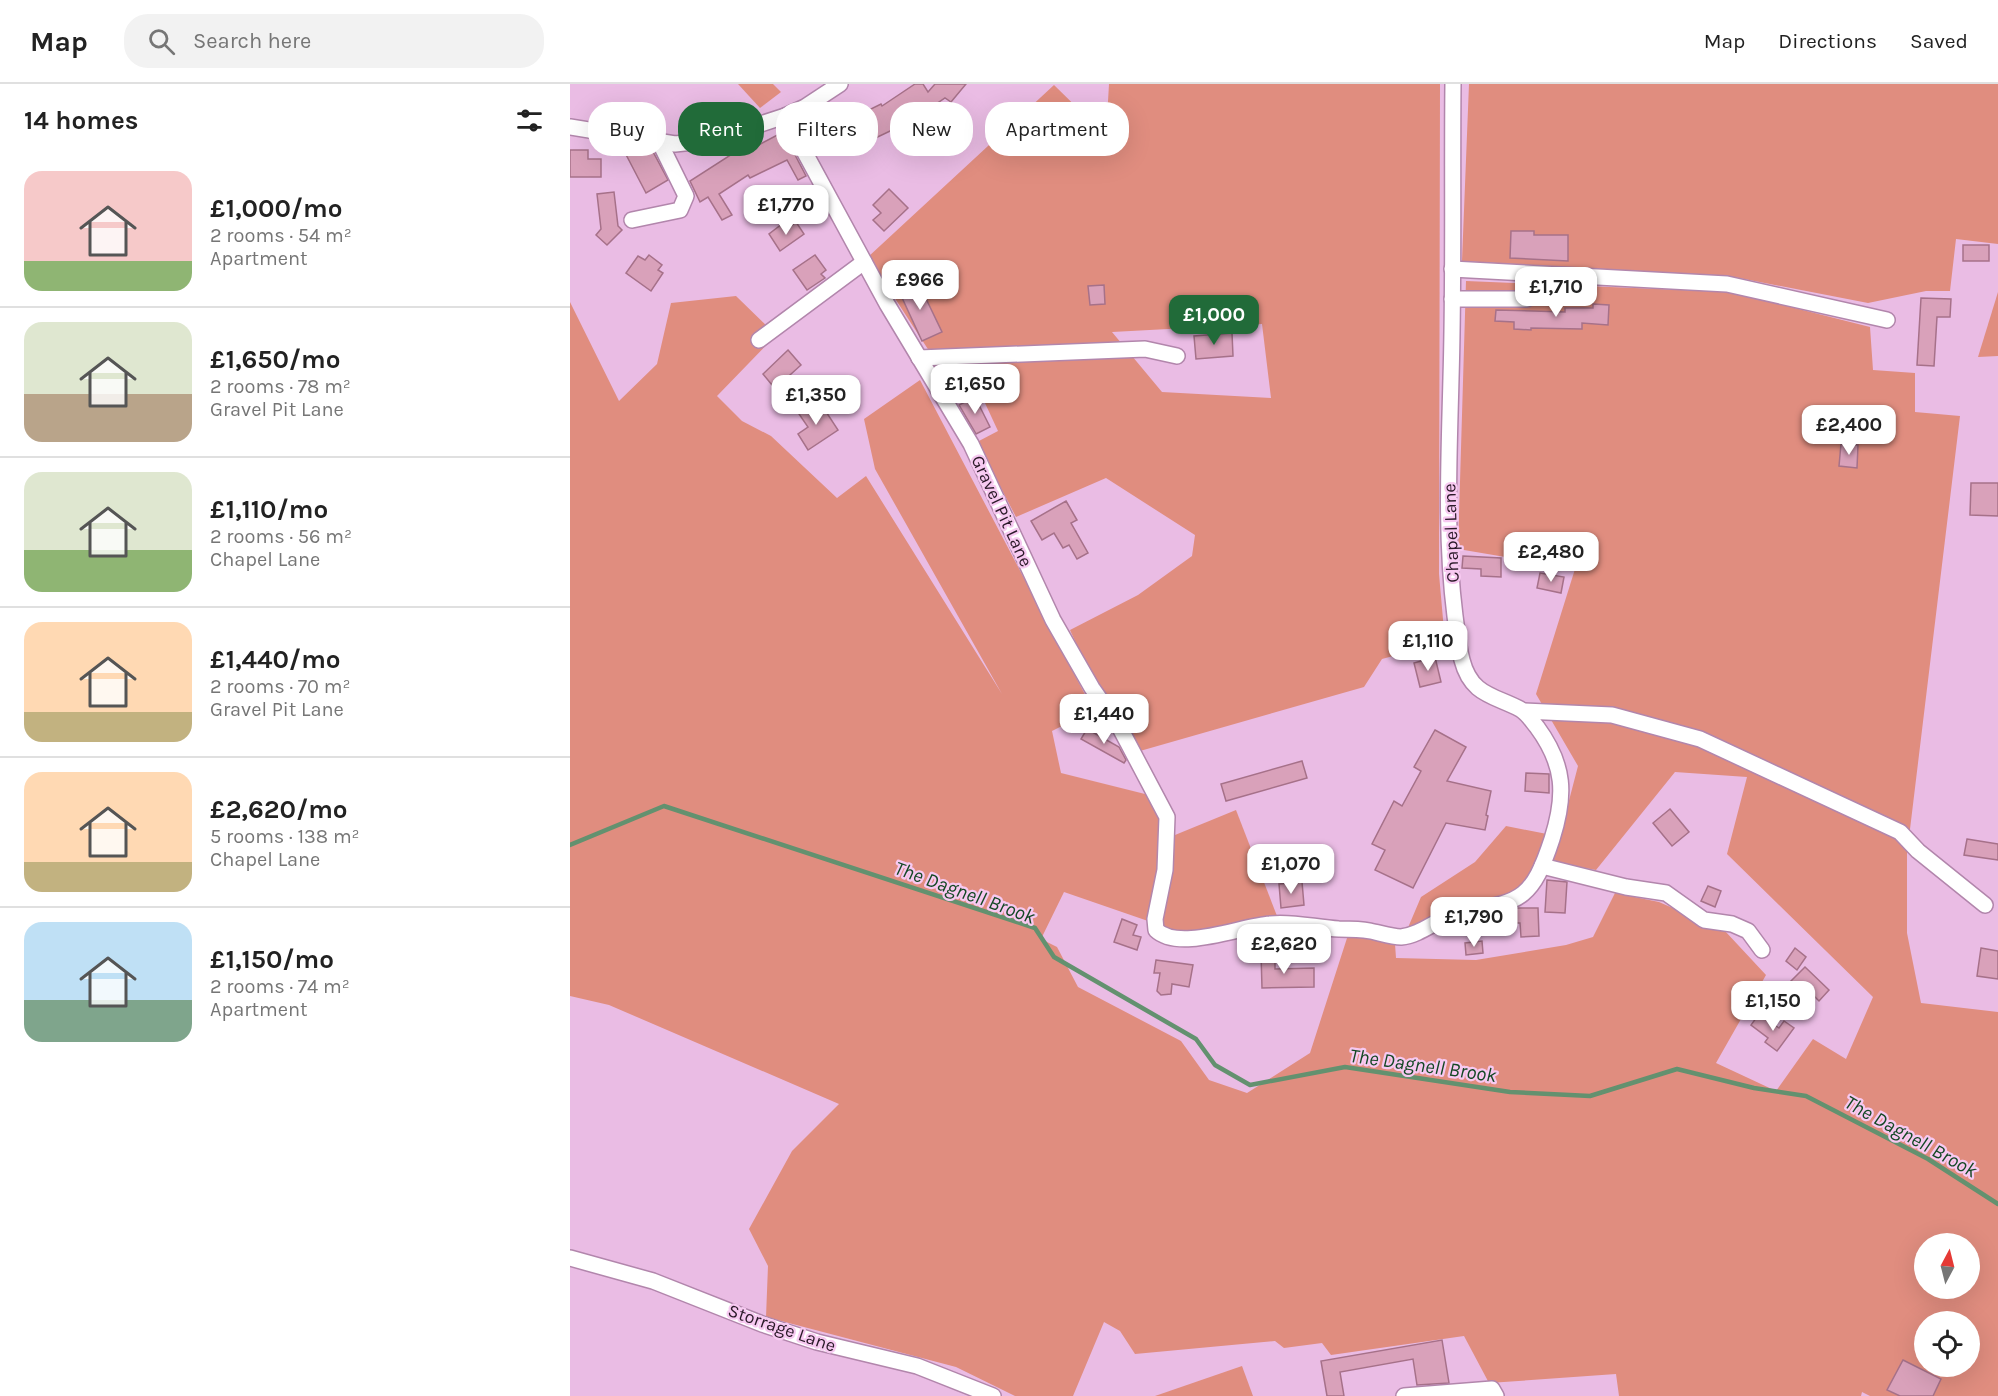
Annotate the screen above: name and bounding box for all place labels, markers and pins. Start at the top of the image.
pin: £1,770 [737,185,835,236]
pin: £966 [884,260,956,311]
pin: £1,710 [1507,267,1605,318]
pin: £1,000 [1165,295,1263,346]
pin: £1,650 [926,364,1024,415]
pin: £1,350 [767,375,865,426]
pin: £2,400 [1800,405,1898,456]
pin: £2,480 [1502,532,1600,583]
pin: £1,110 [1379,621,1477,672]
pin: £1,440 [1055,694,1153,745]
pin: £1,070 [1242,844,1340,895]
pin: £1,790 [1425,897,1523,948]
pin: £2,620 [1235,924,1333,975]
pin: £1,150 [1724,981,1822,1032]

